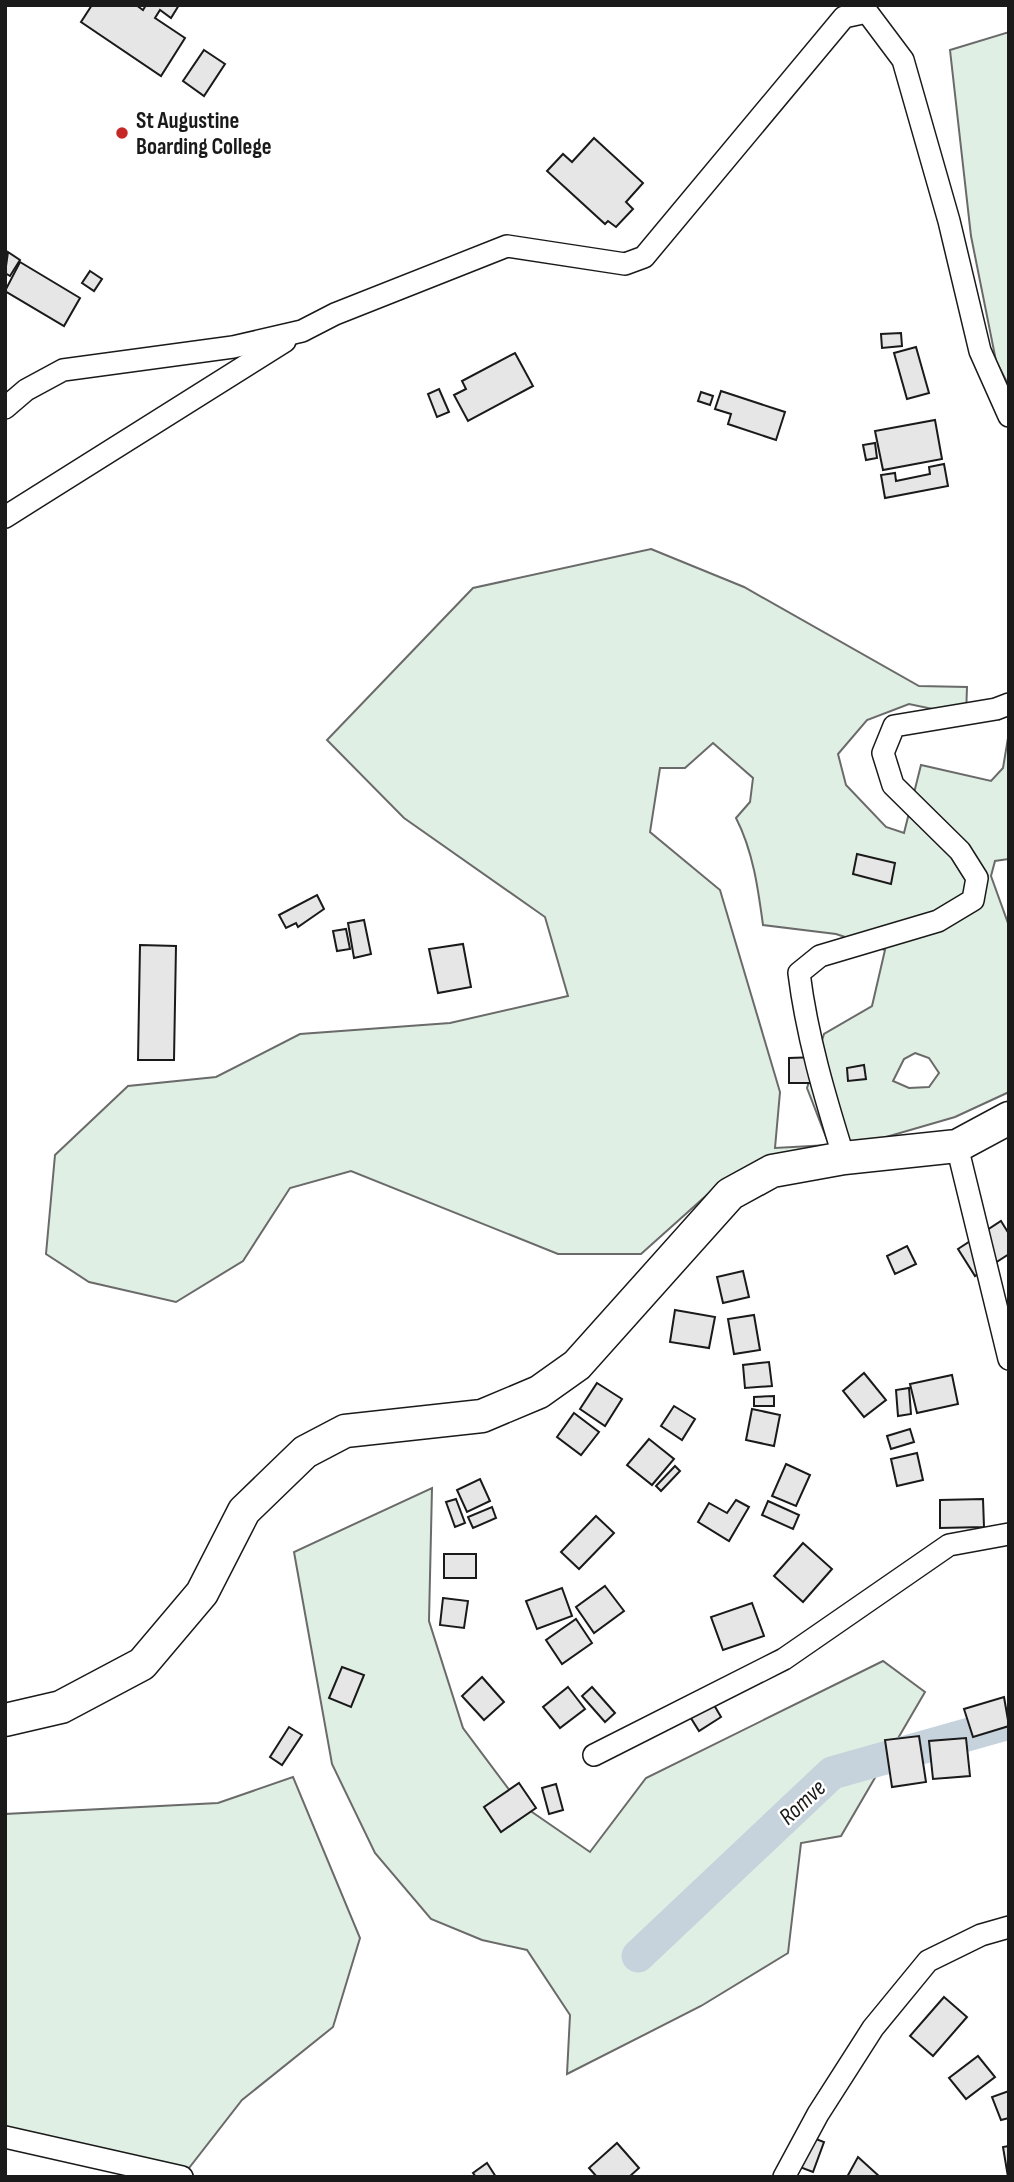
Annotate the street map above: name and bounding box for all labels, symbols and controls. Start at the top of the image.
place label: St Augustine Boarding College [136,107,272,161]
marker: St Augustine Boarding College [114,125,130,141]
water label: Romve [773,1774,832,1831]

